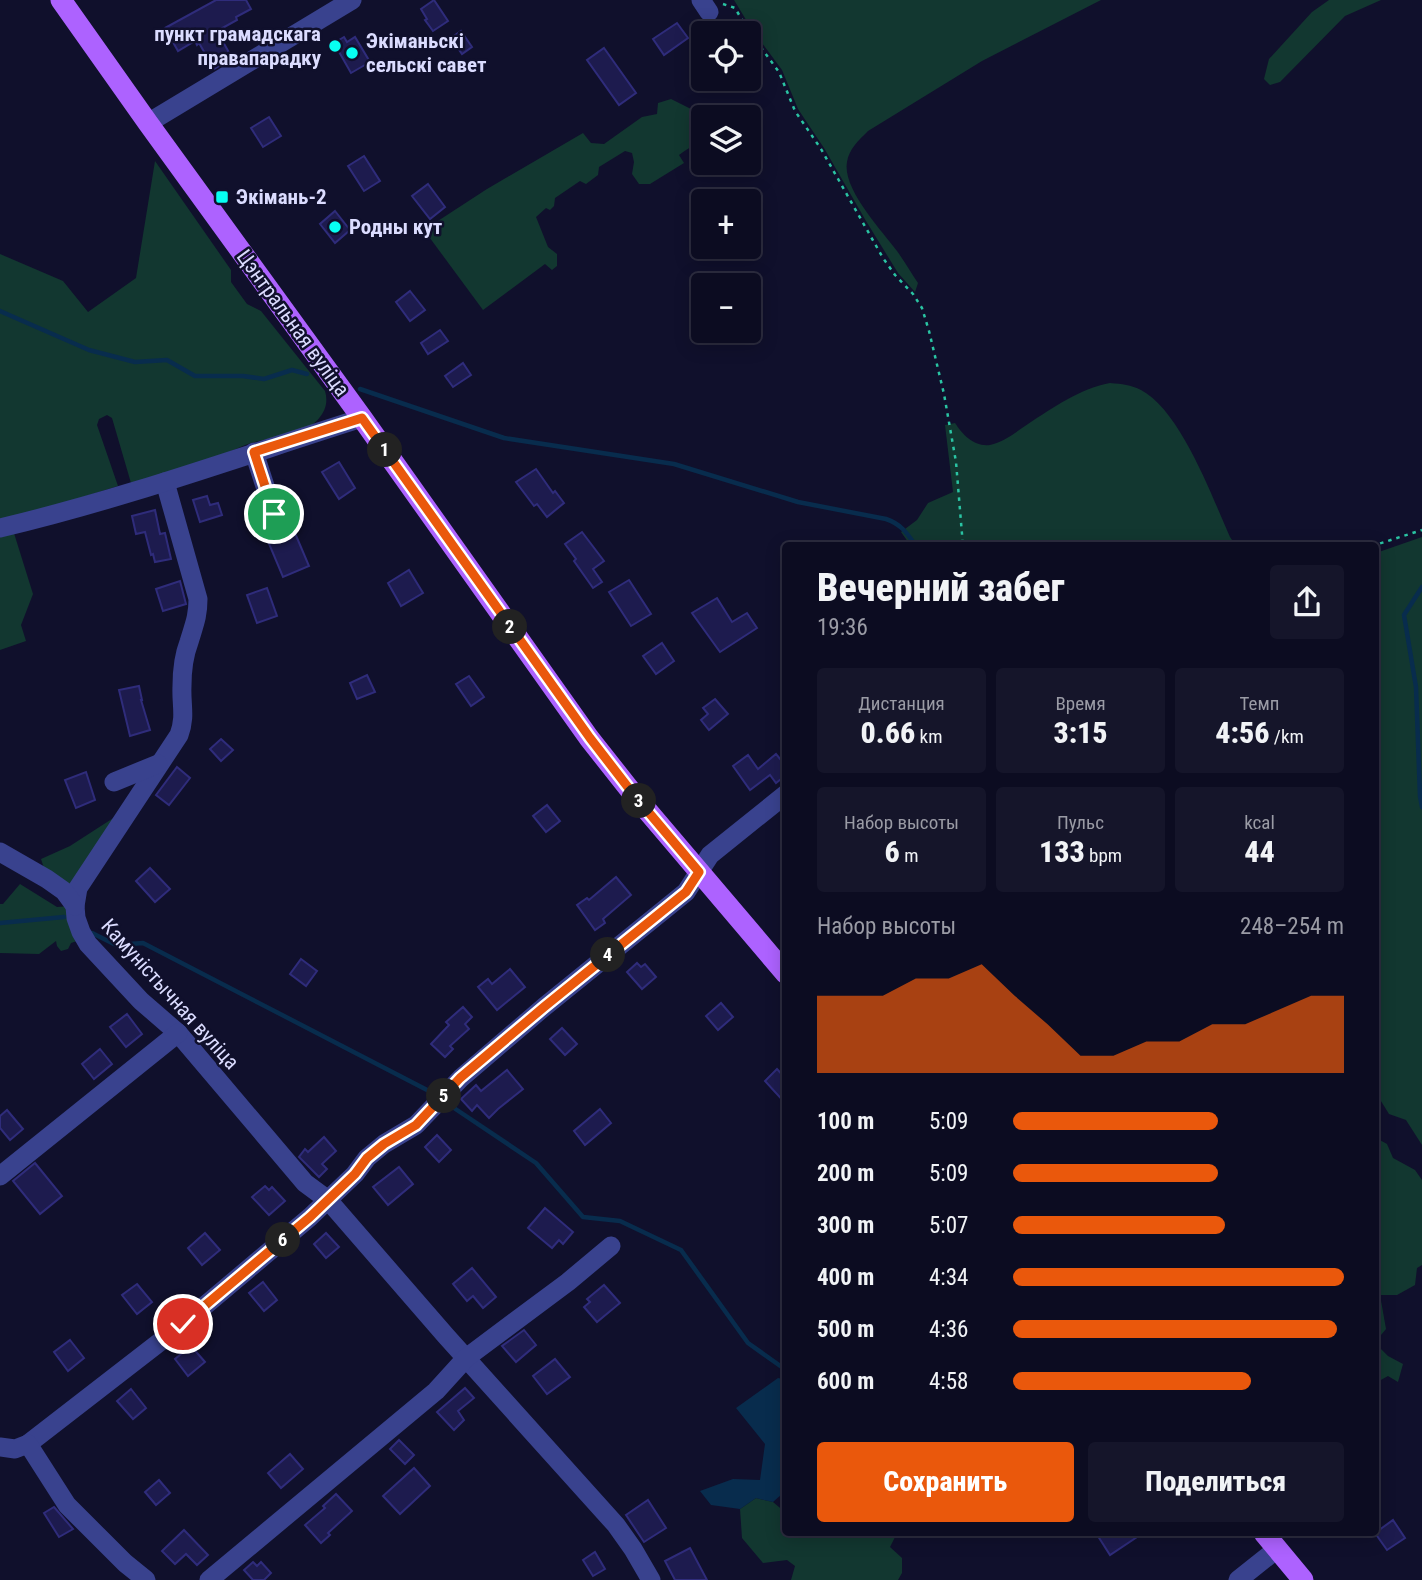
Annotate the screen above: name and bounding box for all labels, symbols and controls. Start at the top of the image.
map controls [691,21,761,343]
button: locate [691,21,761,91]
place label: пункт грамадскага правапарадку [154,22,322,70]
place label: Экіманьскі сельскі савет [366,29,487,77]
marker: пункт грамадскага правапарадку [327,38,343,54]
marker: Экіманьскі сельскі савет [344,45,360,61]
button: layers [691,105,761,175]
place label: Экімань-2 [236,185,327,209]
marker: Экімань-2 [214,189,230,205]
button: + [691,189,761,259]
place label: Родны кут [349,215,443,239]
marker: Родны кут [327,219,343,235]
street label: Цэнтральная вуліца [232,245,354,401]
button: − [691,273,761,343]
pin: 1 [368,433,402,468]
text: 1 [380,438,389,461]
pin [244,484,304,544]
icon: arrive [255,495,293,533]
button: share [1270,565,1344,639]
text: Вечерний забег [817,566,1065,610]
pin: 2 [492,610,528,644]
text: 19:36 [817,614,868,641]
text: 2 [505,615,514,638]
text: Дистанция [858,692,945,715]
text: Время [1055,692,1106,715]
text: Темп [1240,692,1279,715]
text: 0.66 [861,715,915,750]
text: 3:15 [1053,715,1108,750]
text: 4:56 [1215,715,1269,750]
text: km [915,725,942,748]
text: /km [1269,725,1304,748]
pin: 3 [622,784,656,818]
text: 3 [634,789,643,812]
text: Набор высоты [844,811,959,834]
text: Пульс [1057,811,1104,834]
text: kcal [1244,811,1275,834]
text: 6 [885,834,900,869]
text: 133 [1039,834,1085,869]
text: 44 [1244,834,1275,869]
text: m [900,844,918,867]
text: bpm [1085,844,1122,867]
text: Набор высоты [817,913,956,940]
text: 248–254 m [1240,913,1344,940]
street label: Камуністычная вуліца [96,914,244,1074]
pin: 4 [590,937,626,972]
text: 4 [603,943,612,966]
pin: 5 [426,1078,462,1114]
text: 5 [439,1084,448,1107]
text: 100 m [817,1108,874,1135]
text: 5:09 [929,1108,968,1135]
text: 200 m [817,1160,874,1187]
text: 5:09 [929,1160,968,1187]
text: 300 m [817,1212,874,1239]
text: 5:07 [929,1212,968,1239]
pin: 6 [266,1222,300,1258]
text: 6 [278,1228,287,1251]
text: 400 m [817,1264,874,1291]
text: 4:34 [929,1264,968,1291]
pin [153,1294,213,1354]
icon: check [164,1305,202,1343]
text: 500 m [817,1316,874,1343]
text: 4:36 [929,1316,968,1343]
text: 600 m [817,1368,874,1395]
text: 4:58 [929,1368,968,1395]
button: Сохранить [817,1442,1074,1522]
button: Поделиться [1088,1442,1344,1522]

